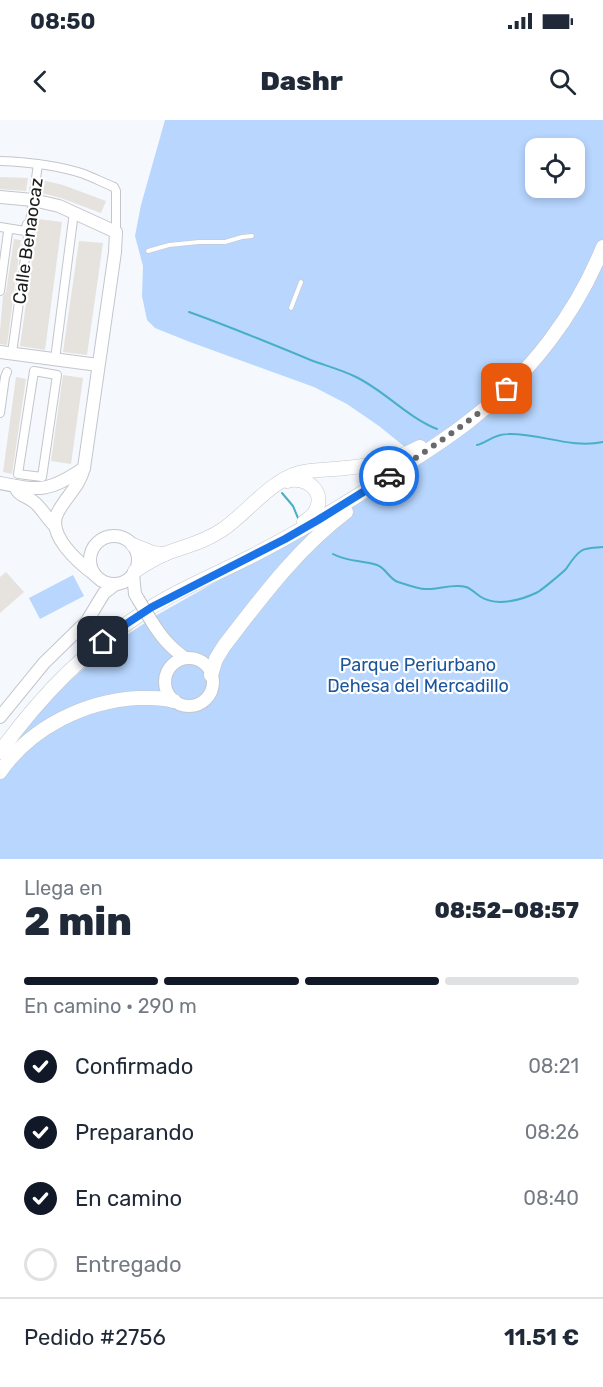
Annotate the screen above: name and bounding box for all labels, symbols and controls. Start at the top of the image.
text: 08:50 [30,8,95,35]
icon: back [24,65,57,98]
text: Dashr [260,65,343,97]
icon: search [546,65,579,98]
map controls [525,138,585,198]
button: locate [525,138,585,198]
street label: Calle Benaocaz [8,176,48,306]
pin [481,363,532,414]
icon: bag [490,372,523,405]
courier [359,446,419,506]
icon: car [373,460,406,493]
pin [77,616,128,667]
icon: home [86,625,119,658]
park label: Parque Periurbano Dehesa del Mercadillo [327,654,509,697]
text: Llega en [24,876,103,900]
text: 08:52–08:57 [434,897,579,924]
text: 2 min [24,899,132,945]
text: En camino · 290 m [24,994,197,1018]
icon: check [24,1050,57,1083]
text: Confirmado [75,1053,193,1080]
text: 08:21 [528,1054,579,1078]
icon: check [24,1116,57,1149]
text: Preparando [75,1119,194,1146]
text: 08:26 [525,1120,579,1144]
icon: check [24,1182,57,1215]
text: En camino [75,1185,182,1212]
text: 08:40 [523,1186,579,1210]
text: Entregado [75,1251,182,1278]
text: Pedido #2756 [24,1324,166,1351]
text: 11.51 € [504,1324,579,1351]

